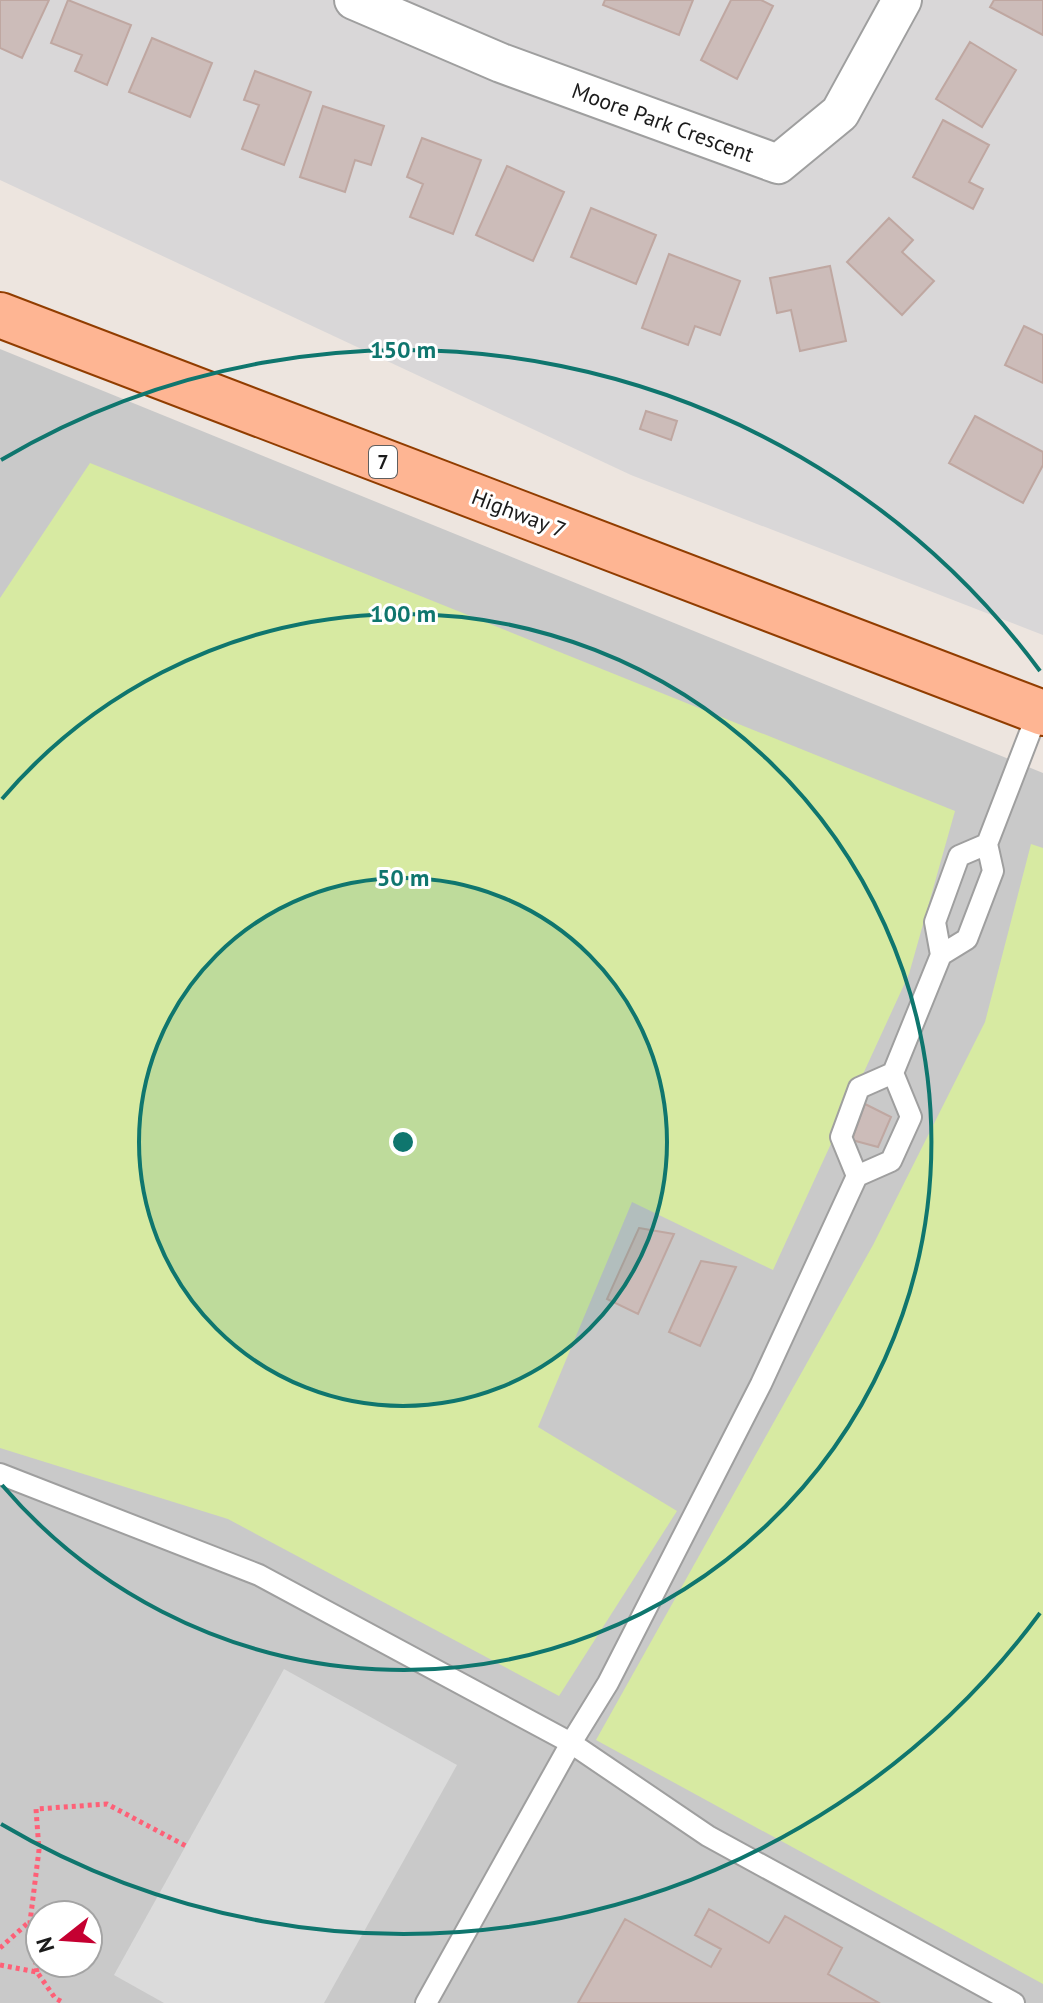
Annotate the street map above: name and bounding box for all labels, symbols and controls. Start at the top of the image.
street label: Moore Park Crescent [568,76,758,168]
text: 150 m [370,334,436,365]
road number: 7 [369,446,397,478]
street label: Highway 7 [468,482,570,544]
text: 100 m [370,598,436,629]
text: 50 m [377,862,429,893]
centre of rings [389,1128,417,1156]
north arrow [24,1899,104,1979]
text: N [29,1934,60,1956]

